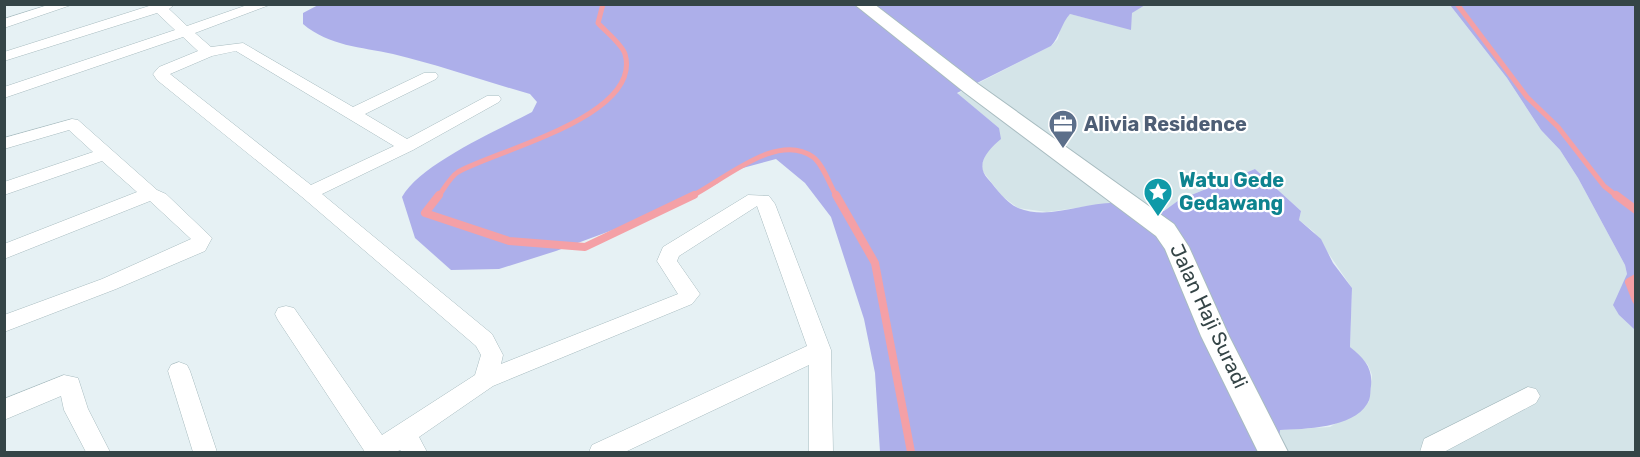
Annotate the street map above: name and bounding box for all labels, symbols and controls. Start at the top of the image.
office icon: Alivia Residence [1047,108,1079,150]
place label: Alivia Residence [1084,112,1247,136]
place label: Watu Gede Gedawang [1179,168,1284,215]
place icon: Watu Gede Gedawang [1142,176,1174,218]
street label: Jalan Haji Suradi [1165,240,1253,392]

